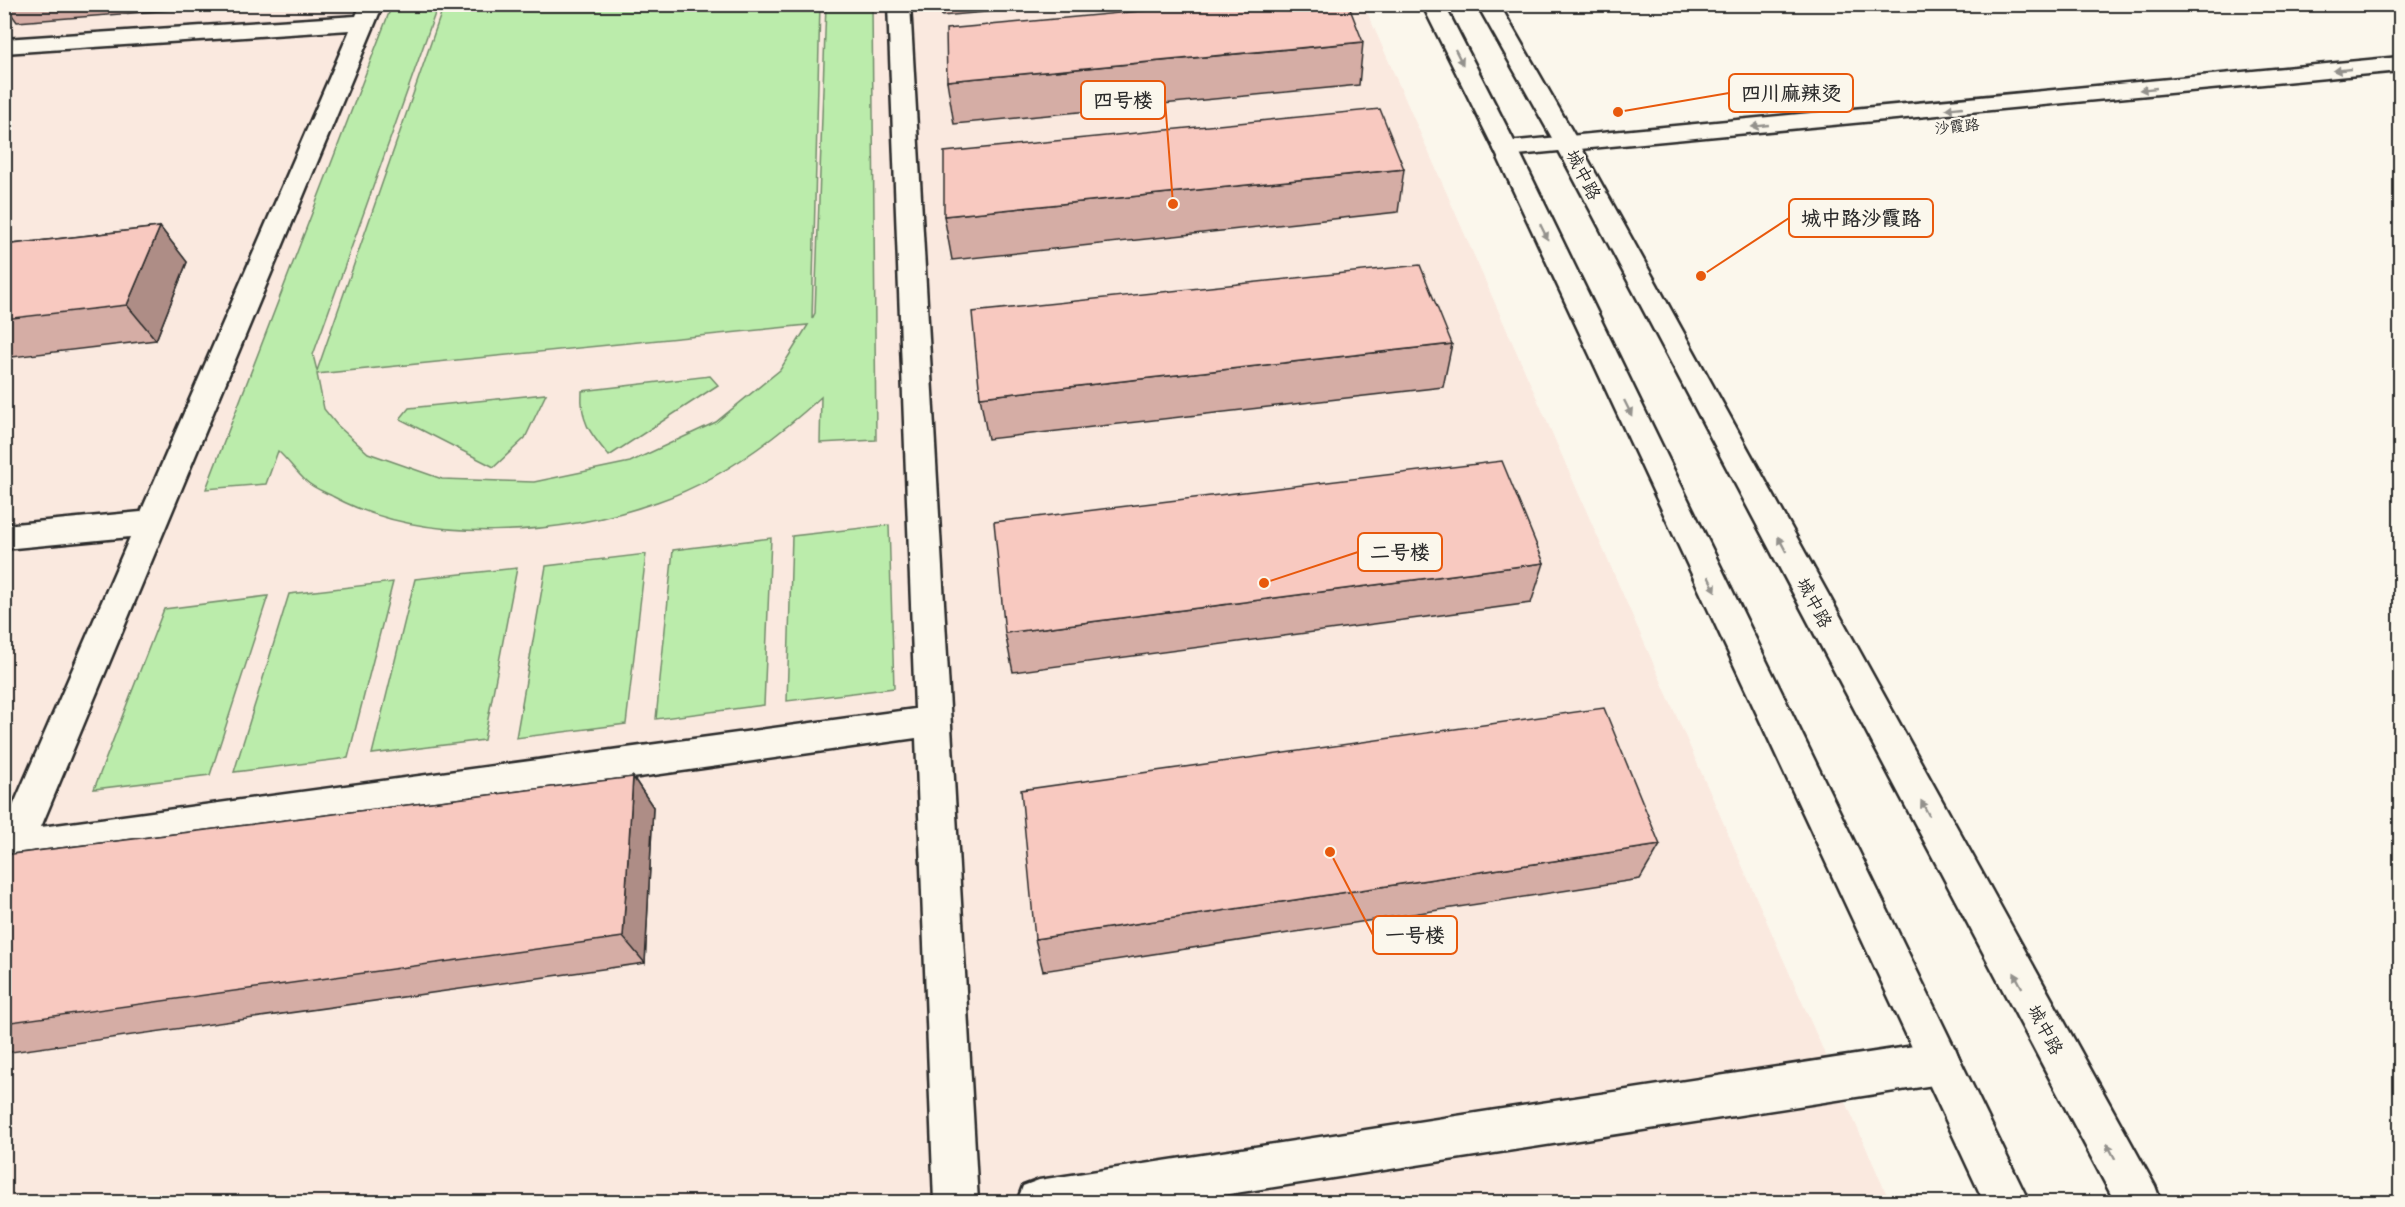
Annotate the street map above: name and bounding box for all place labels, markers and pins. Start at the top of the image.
callout: 四川麻辣烫 [1729,74,1853,112]
callout: 四号楼 [1081,81,1165,119]
callout: 城中路沙霞路 [1789,199,1933,237]
callout: 二号楼 [1358,533,1442,571]
callout: 一号楼 [1373,916,1457,954]

